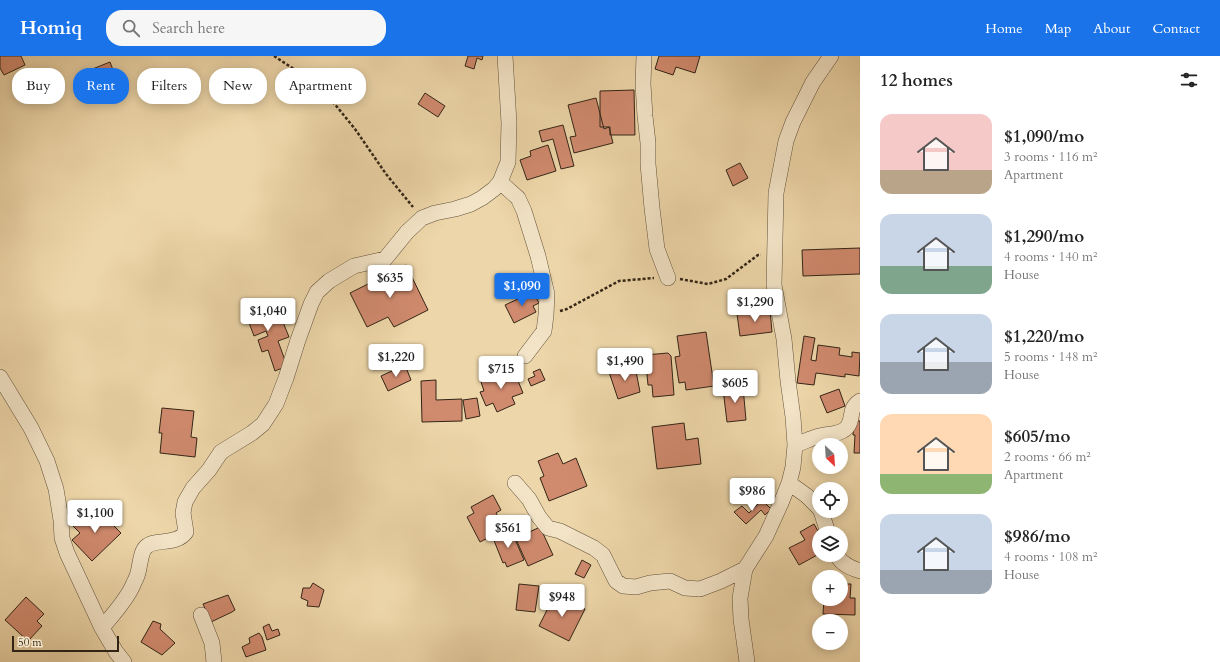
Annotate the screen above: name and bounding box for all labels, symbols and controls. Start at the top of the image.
search box [106,10,386,46]
text: Homiq [20,15,82,41]
icon: search [120,17,142,39]
text: Search here [152,18,225,38]
text: Home [985,19,1023,38]
text: Map [1045,19,1071,38]
text: About [1093,19,1130,38]
text: Contact [1152,19,1200,38]
chip: Buy [12,68,65,104]
chip: Rent [73,68,129,104]
chip: Filters [137,68,201,104]
chip: New [209,68,267,104]
chip: Apartment [275,68,366,104]
text: 12 homes [880,69,953,92]
icon: filters [1178,69,1200,91]
text: $1,090/mo [1004,125,1084,148]
icon: home [912,130,960,178]
text: 3 rooms · 116 m² [1004,148,1097,166]
text: Apartment [1004,166,1063,184]
text: $1,290/mo [1004,225,1084,248]
icon: home [912,230,960,278]
text: 4 rooms · 140 m² [1004,248,1097,266]
pin: $635 [366,265,414,299]
text: House [1004,266,1039,284]
text: $635 [377,269,403,287]
pin: $1,090 [489,273,555,307]
text: $1,090 [503,277,541,295]
pin: $1,290 [722,289,788,323]
text: $1,290 [736,293,774,311]
pin: $1,040 [235,298,301,332]
text: $1,040 [249,302,287,320]
text: $1,220/mo [1004,325,1084,348]
icon: home [912,330,960,378]
pin: $1,220 [363,344,429,378]
text: $1,220 [377,348,415,366]
pin: $1,490 [592,348,658,382]
text: 5 rooms · 148 m² [1004,348,1097,366]
text: $1,490 [606,352,644,370]
pin: $715 [477,356,525,390]
text: $715 [488,360,514,378]
text: House [1004,366,1039,384]
pin: $605 [711,370,759,404]
text: $605 [722,374,748,392]
text: $605/mo [1004,425,1070,448]
icon: home [912,430,960,478]
north arrow [812,438,848,474]
map controls [812,438,848,650]
text: 2 rooms · 66 m² [1004,448,1091,466]
text: Apartment [1004,466,1063,484]
pin: $986 [728,478,776,512]
text: $986 [739,482,765,500]
button: locate [812,482,848,518]
pin: $1,100 [62,500,128,534]
text: $1,100 [76,504,114,522]
pin: $561 [484,515,532,549]
text: $561 [495,519,521,537]
text: $986/mo [1004,525,1070,548]
button: layers [812,526,848,562]
icon: home [912,530,960,578]
text: 4 rooms · 108 m² [1004,548,1097,566]
text: House [1004,566,1039,584]
button: + [812,570,848,606]
pin: $948 [538,584,586,618]
text: $948 [549,588,575,606]
button: − [812,614,848,650]
scale bar [12,634,119,653]
text: 50 m [18,635,42,650]

